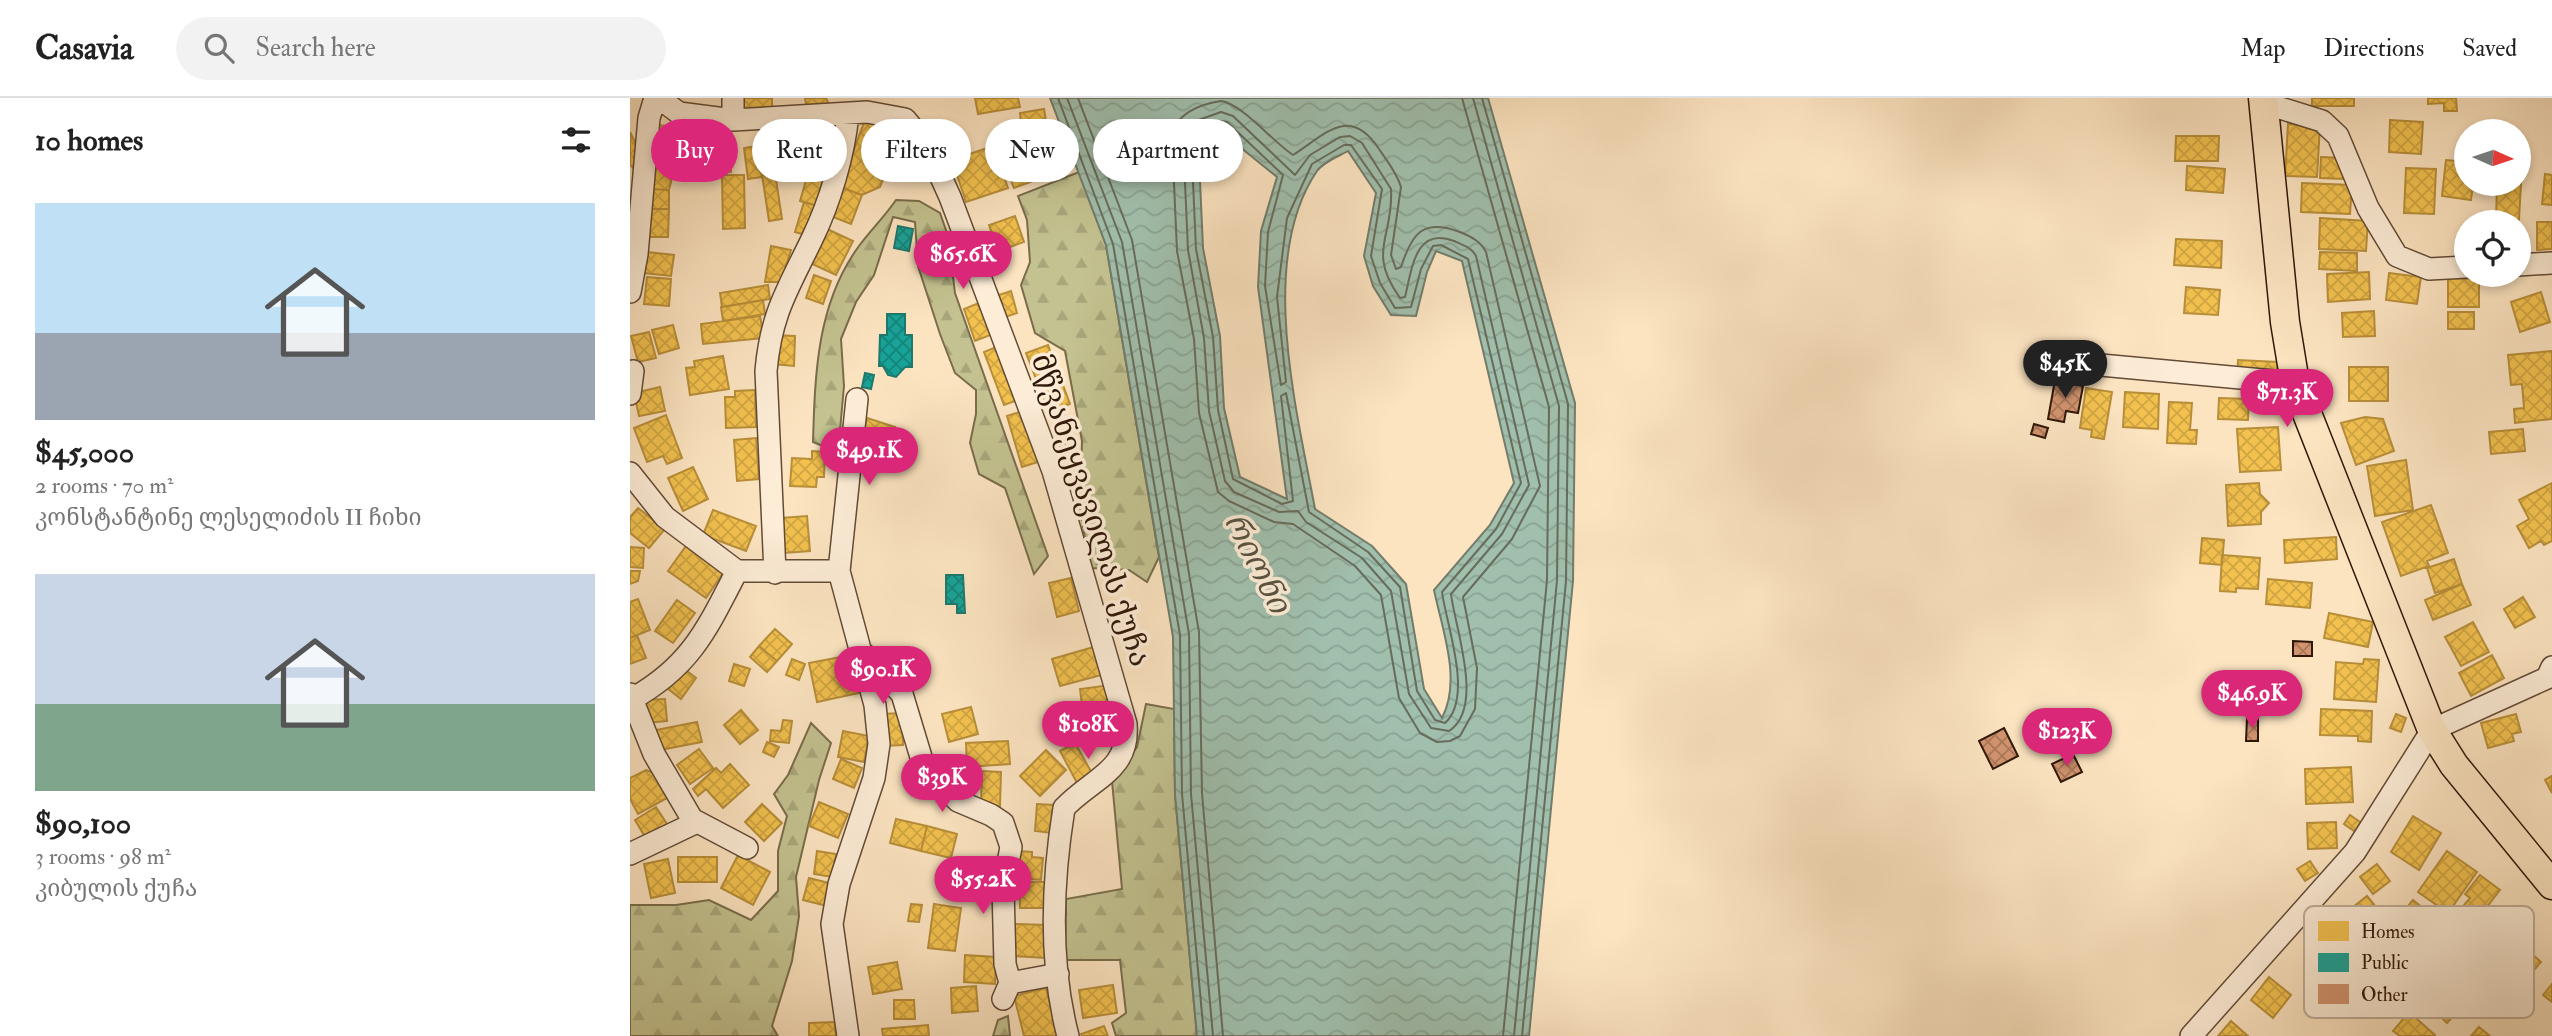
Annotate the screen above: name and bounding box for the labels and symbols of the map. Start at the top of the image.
north arrow [2454,119,2530,196]
pin: $65.6K [906,232,1020,291]
pin: $45K [2024,341,2106,400]
street label: მწვანეყვავილას ქუჩა [1023,349,1159,671]
pin: $71.3K [2230,370,2344,429]
pin: $49.1K [812,428,926,487]
water label: რიონი [1215,506,1300,622]
pin: $90.1K [826,646,940,706]
pin: $46.9K [2195,670,2309,730]
pin: $108K [1039,702,1137,761]
pin: $123K [2018,708,2116,768]
pin: $39K [901,754,983,814]
pin: $55.2K [926,856,1040,916]
legend [2304,906,2534,1018]
text: Homes [2361,920,2415,944]
text: Public [2361,951,2409,975]
text: Other [2361,983,2408,1007]

